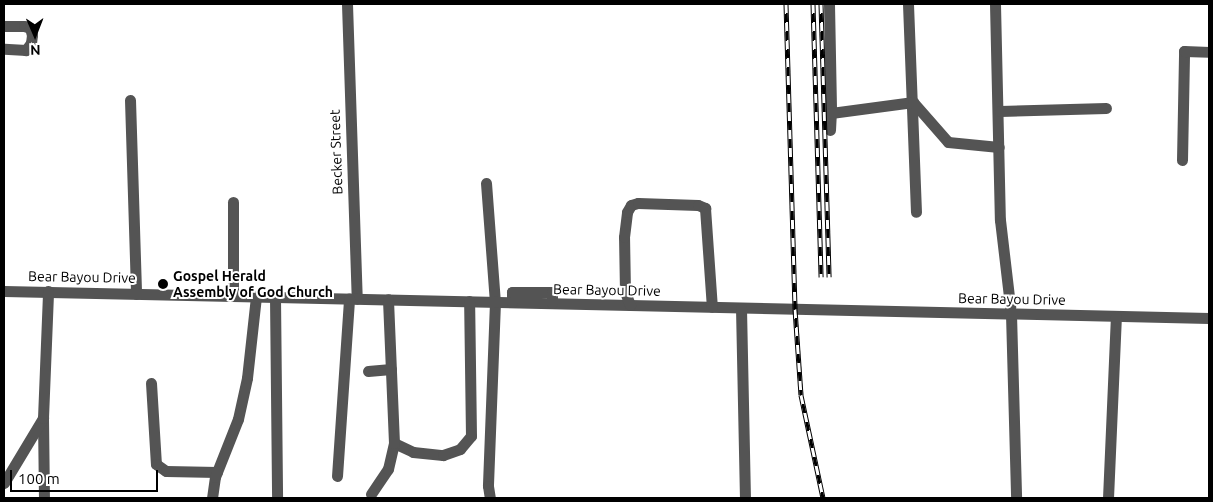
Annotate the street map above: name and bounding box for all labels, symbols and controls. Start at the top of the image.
north arrow [10,10,60,60]
text: N [30,42,41,58]
street label: Becker Street [326,109,346,195]
street label: Bear Bayou Drive [28,268,136,286]
place label: Gospel Herald Assembly of God Church [173,268,333,300]
marker: Gospel Herald Assembly of God Church [157,278,169,290]
street label: Bear Bayou Drive [553,281,661,299]
street label: Bear Bayou Drive [958,290,1066,308]
scale bar [12,460,160,492]
text: 100 m [18,470,60,487]

